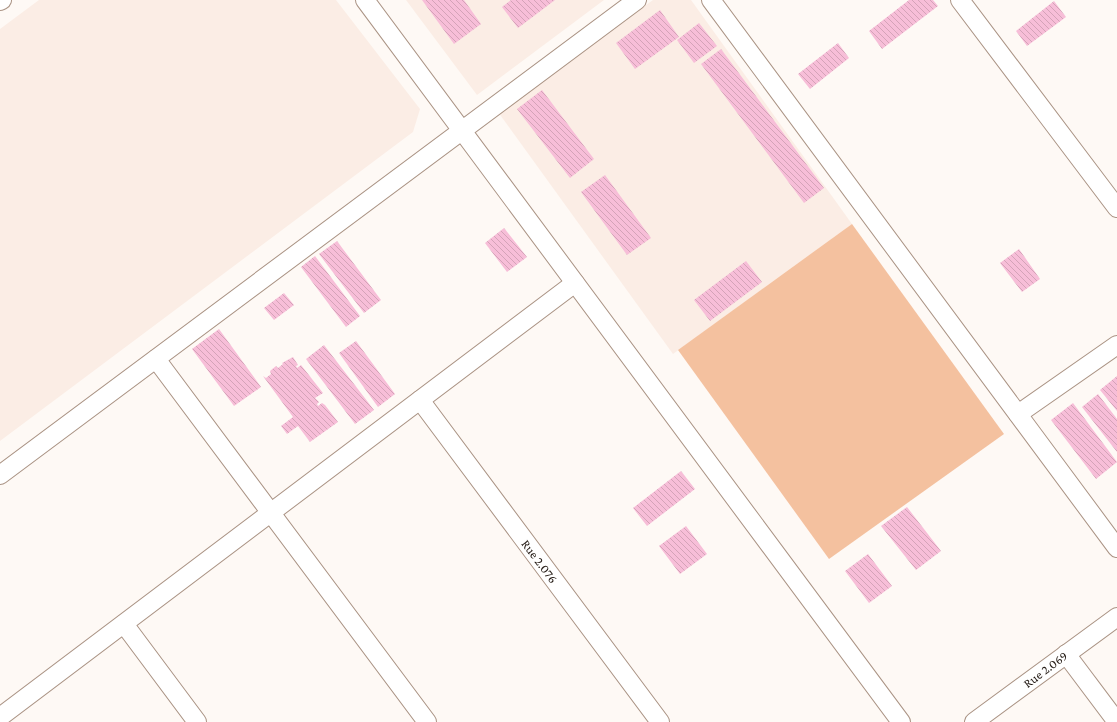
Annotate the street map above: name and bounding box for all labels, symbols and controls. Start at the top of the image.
street label: Rue 2.076 [518,537,561,586]
street label: Rue 2.069 [1020,648,1070,691]

